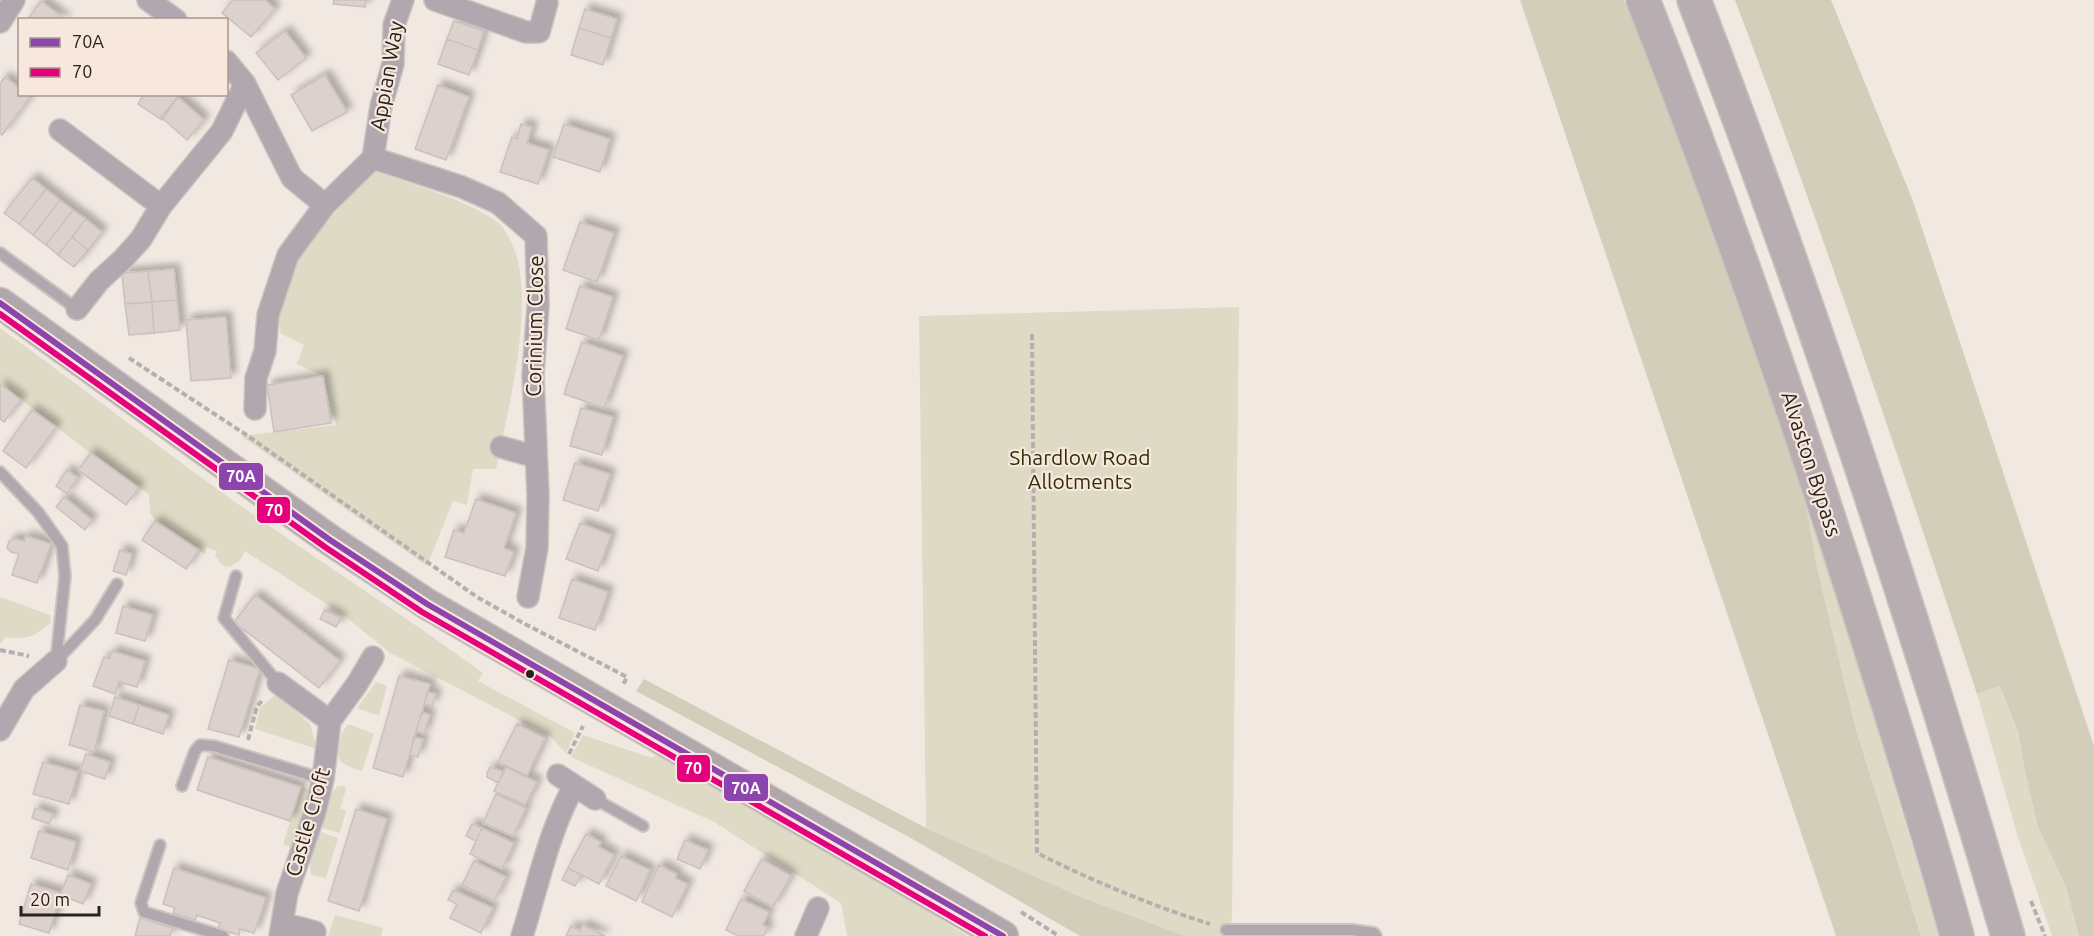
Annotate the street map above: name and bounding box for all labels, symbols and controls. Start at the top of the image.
legend [18,18,228,96]
street label: Appian Way [365,19,407,132]
text: 70A [72,31,104,51]
text: 70 [72,61,92,81]
street label: Corinium Close [521,255,547,397]
street label: Alvaston Bypass [1777,388,1847,539]
park label: Shardlow Road Allotments [1009,445,1151,493]
line badge: 70A [218,462,264,491]
text: 70A [226,467,256,485]
line badge: 70 [256,496,291,524]
text: 70 [265,501,283,519]
unlabelled marker [524,668,536,680]
line badge: 70 [676,754,711,783]
text: 70 [684,759,702,777]
street label: Castle Croft [280,764,334,879]
line badge: 70A [723,773,769,802]
text: 70A [731,779,761,797]
scale bar [21,879,99,917]
text: 20 m [30,889,70,909]

